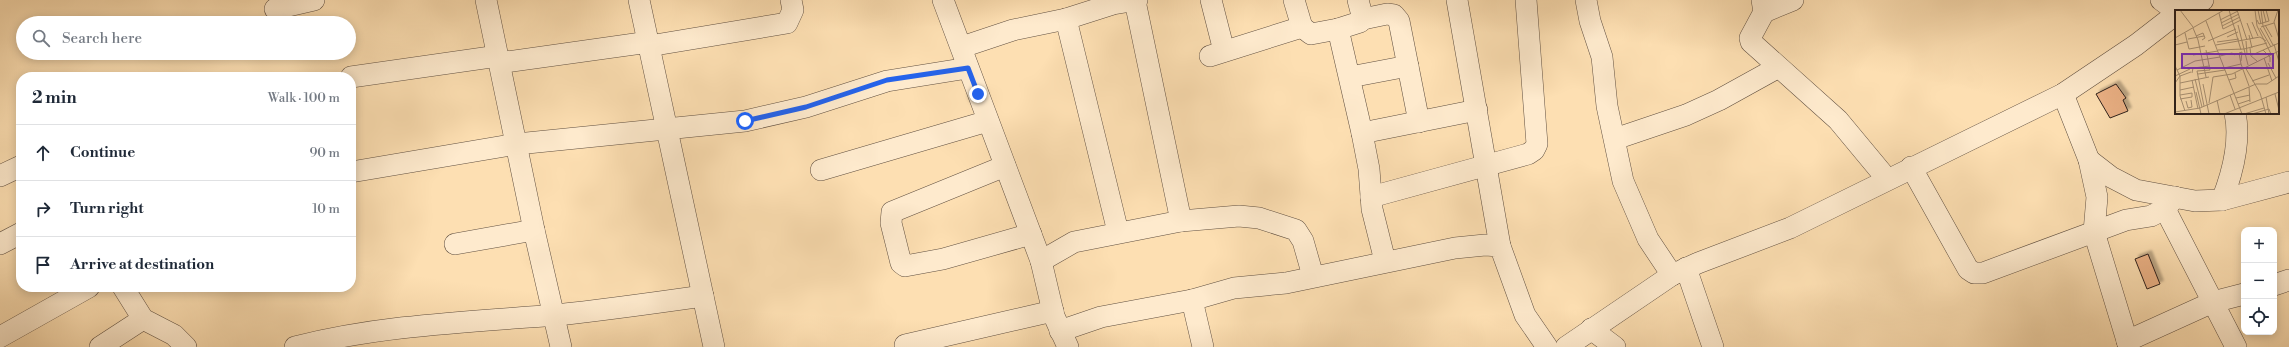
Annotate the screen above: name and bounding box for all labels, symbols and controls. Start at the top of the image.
inset map [2175,10,2279,114]
search box [16,16,356,60]
icon: search [30,27,52,49]
text: Search here [62,29,142,48]
route end [969,85,987,103]
text: 2 min [32,87,77,109]
text: Walk · 100 m [268,90,340,106]
route start [736,112,754,130]
icon: ahead [32,142,54,164]
text: Continue [70,143,135,162]
text: 90 m [309,145,340,161]
icon: right [32,198,54,220]
text: Turn right [70,199,144,218]
text: 10 m [312,201,340,217]
map controls [2241,227,2277,335]
button: + [2241,227,2277,263]
icon: arrive [32,254,54,276]
text: Arrive at destination [70,255,214,274]
button: − [2241,263,2277,299]
button: locate [2241,299,2277,335]

